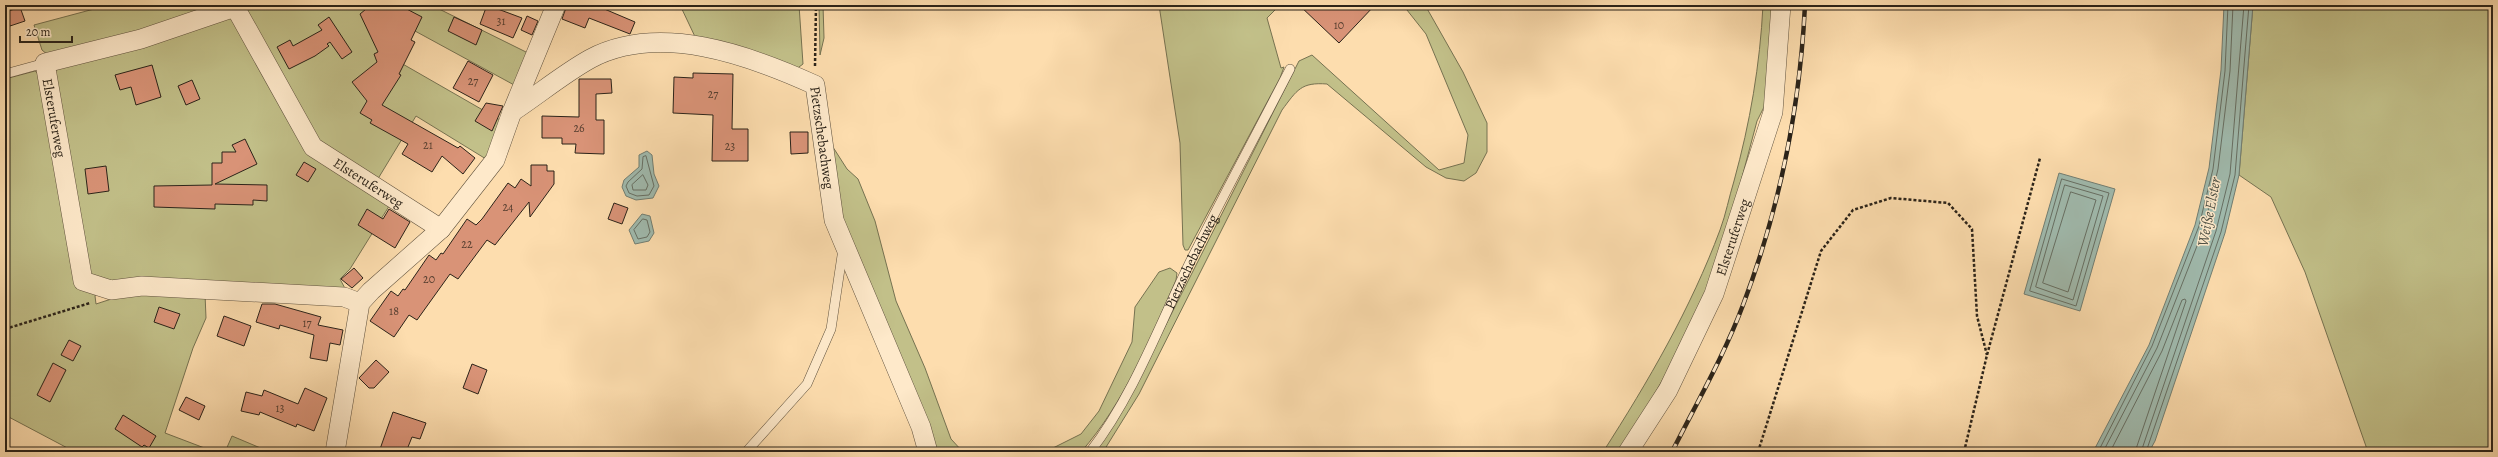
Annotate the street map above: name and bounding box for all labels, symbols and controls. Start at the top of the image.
house number: 31 [496,13,506,29]
house number: 10 [1334,17,1344,33]
scale bar [20,18,72,44]
text: 20 m [26,24,50,40]
house number: 27 [468,73,479,89]
street label: Elsteruferweg [38,77,70,159]
street label: Pietzschebachweg [806,85,839,190]
house number: 27 [708,86,719,102]
house number: 26 [573,120,585,136]
house number: 21 [423,137,433,153]
house number: 23 [725,138,735,154]
street label: Elsteruferweg [330,153,408,212]
water label: Weiße Elster [2193,175,2226,248]
street label: Elsteruferweg [1711,196,1754,278]
house number: 24 [502,199,514,215]
street label: Pietzschebachweg [1160,211,1222,312]
house number: 22 [461,236,473,252]
house number: 20 [423,271,435,287]
house number: 18 [389,303,399,319]
house number: 17 [302,315,313,331]
house number: 13 [275,400,285,416]

